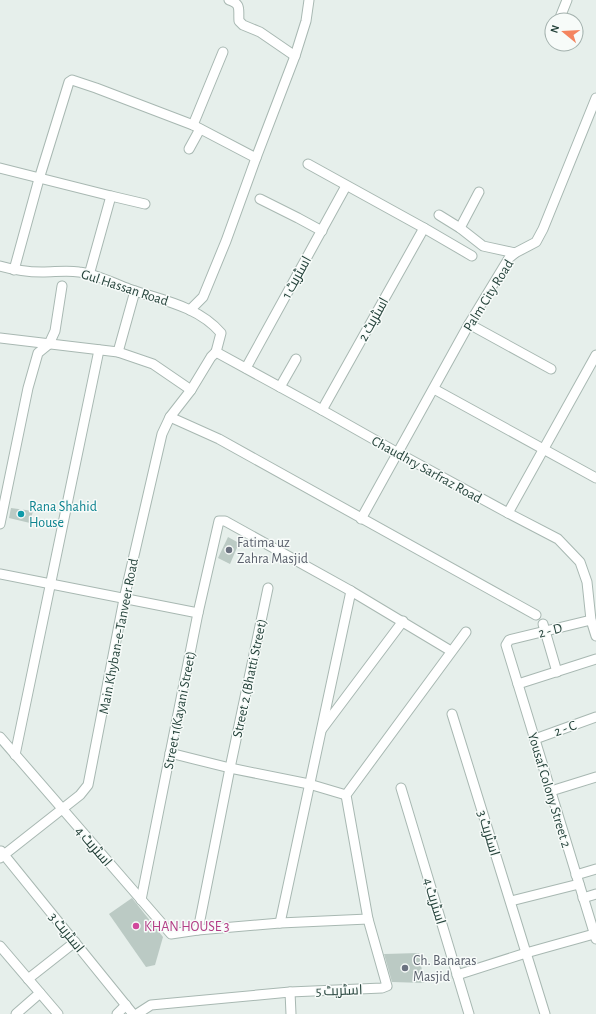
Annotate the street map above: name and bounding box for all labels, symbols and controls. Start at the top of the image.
north arrow [544,12,584,52]
text: N [549,24,561,34]
street label: اسٹریٹ 1 [280,254,314,301]
street label: Palm City Road [461,257,516,334]
street label: Gul Hassan Road [79,267,170,309]
street label: اسٹریٹ 2 [356,295,392,344]
street label: Chaudhry Sarfraz Road [369,434,484,506]
place label: Rana Shahid House [29,500,97,530]
marker: Rana Shahid House [16,509,26,519]
place label: Fatima uz Zahra Masjid [237,536,308,566]
marker: Fatima uz Zahra Masjid [224,545,234,555]
street label: Main Khyban-e-Tanveer Road [97,557,141,715]
street label: Street 2 (Bhatti Street) [231,618,269,739]
street label: 2 - D [537,621,564,641]
street label: Street 1(Kayani Street) [162,650,198,771]
street label: 2 - C [552,719,578,739]
street label: Yousaf Colony Street 2 [525,731,573,849]
street label: اسٹریٹ 3 [474,809,502,858]
street label: اسٹریٹ 4 [72,824,114,869]
street label: اسٹریٹ 4 [420,876,448,926]
street label: اسٹریٹ 3 [46,910,86,955]
place label: KHAN HOUSE 3 [144,920,230,934]
marker: KHAN HOUSE 3 [131,921,141,931]
place label: Ch. Banaras Masjid [413,954,477,984]
marker: Ch. Banaras Masjid [400,963,410,973]
street label: اسٹریٹ 5 [315,983,363,999]

